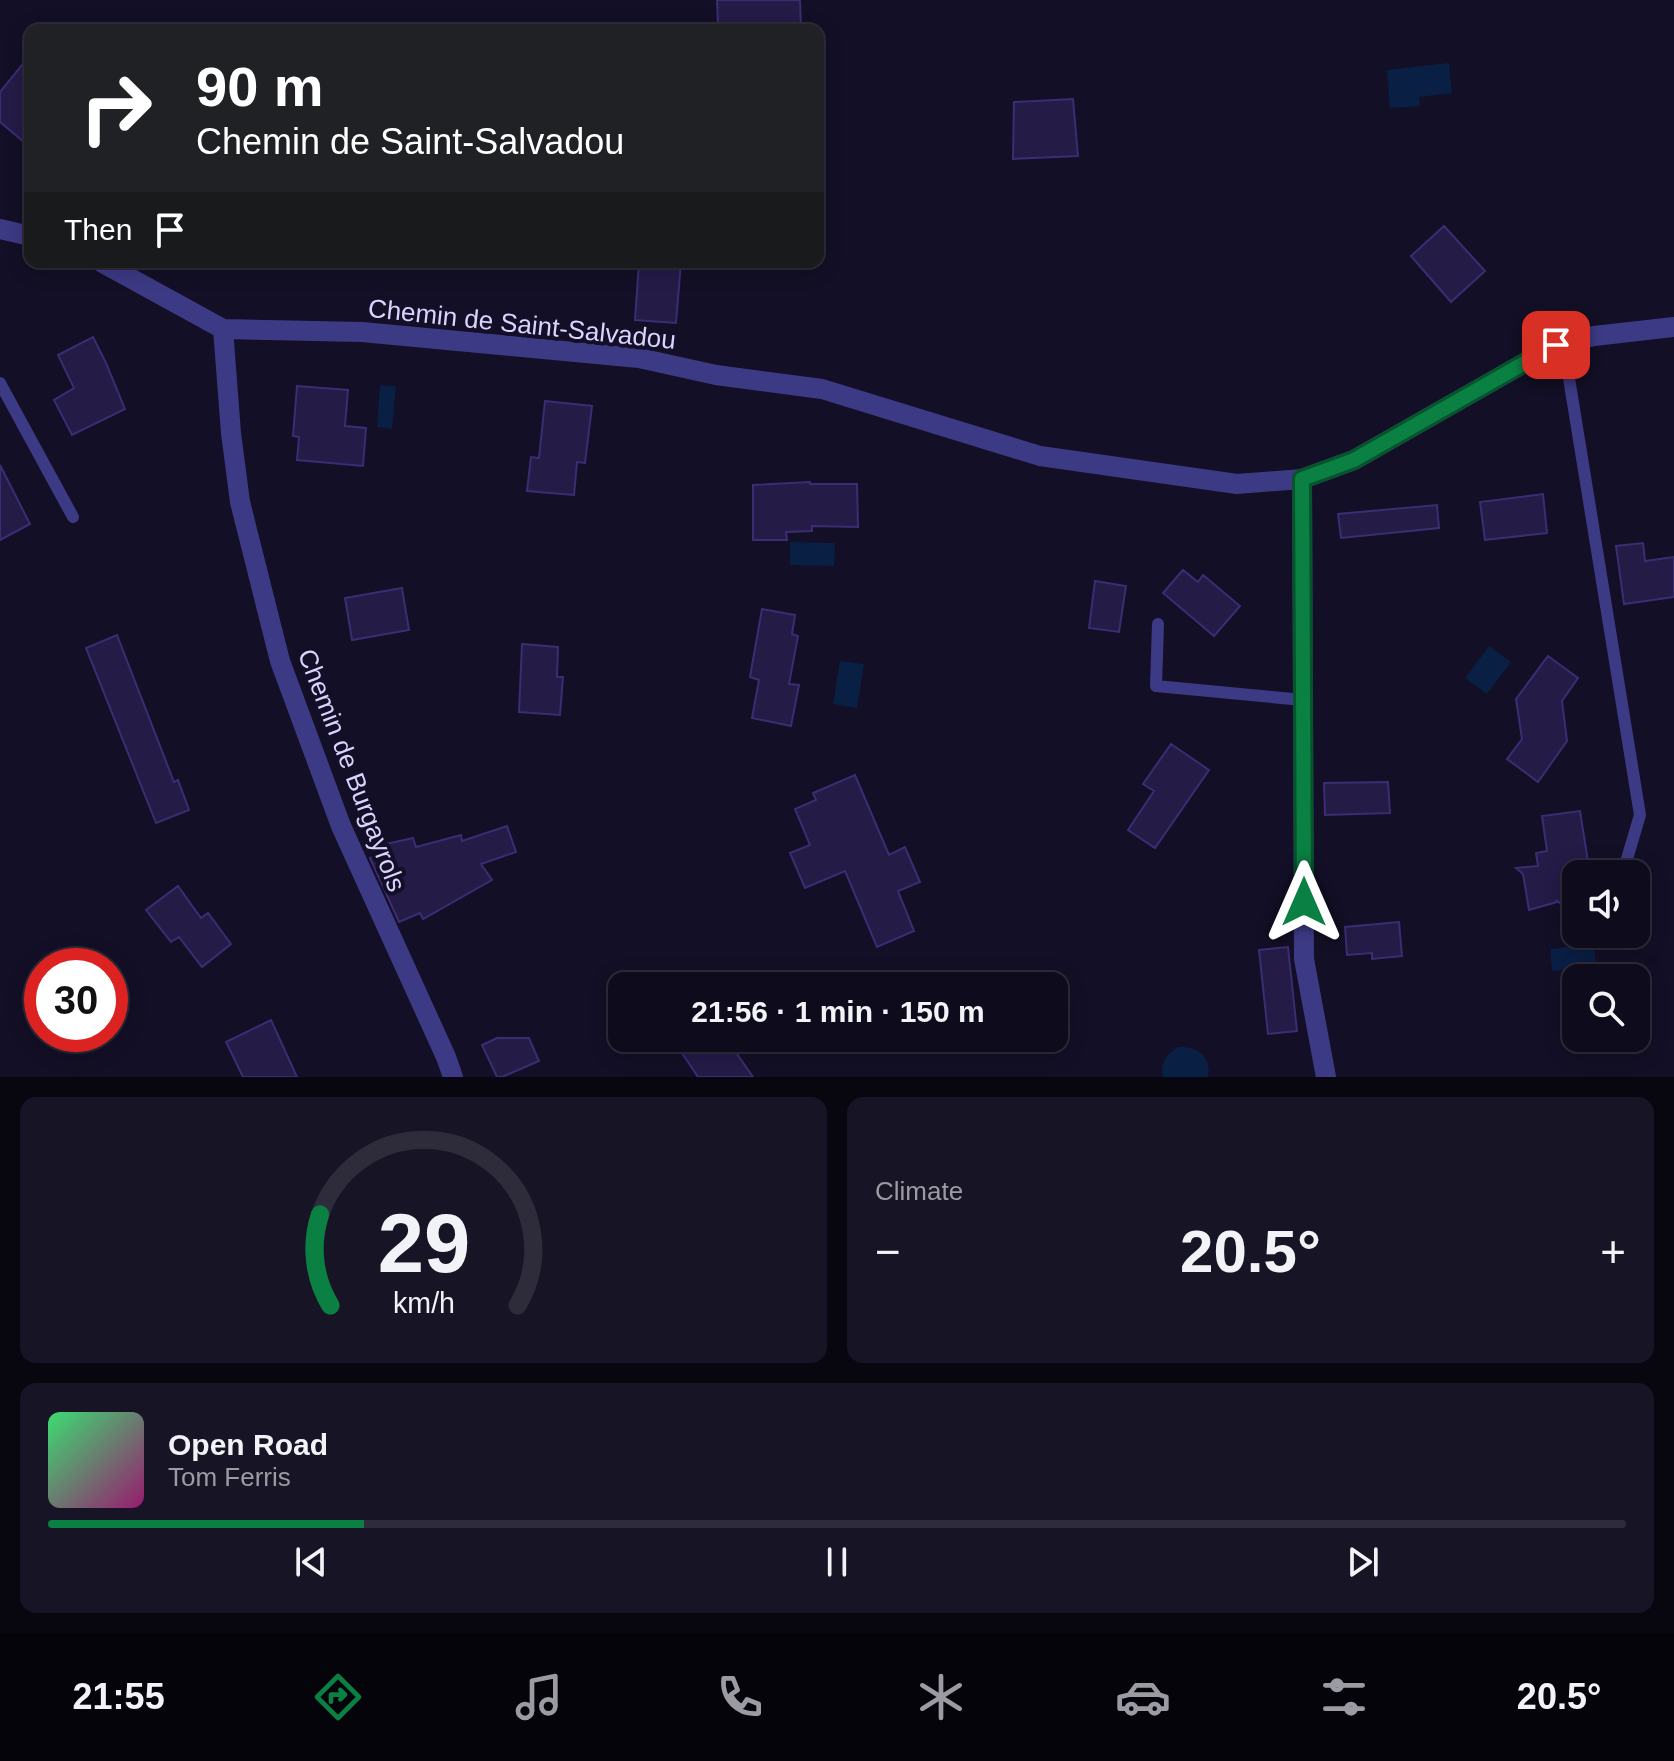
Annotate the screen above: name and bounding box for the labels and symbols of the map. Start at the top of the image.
street label: Chemin de Saint-Salvadou [367,293,677,355]
pin [1522,311,1590,379]
street label: Chemin de Burgayrols [292,645,412,895]
position arrow [1262,860,1346,944]
speed limit sign: 30 [24,948,128,1052]

